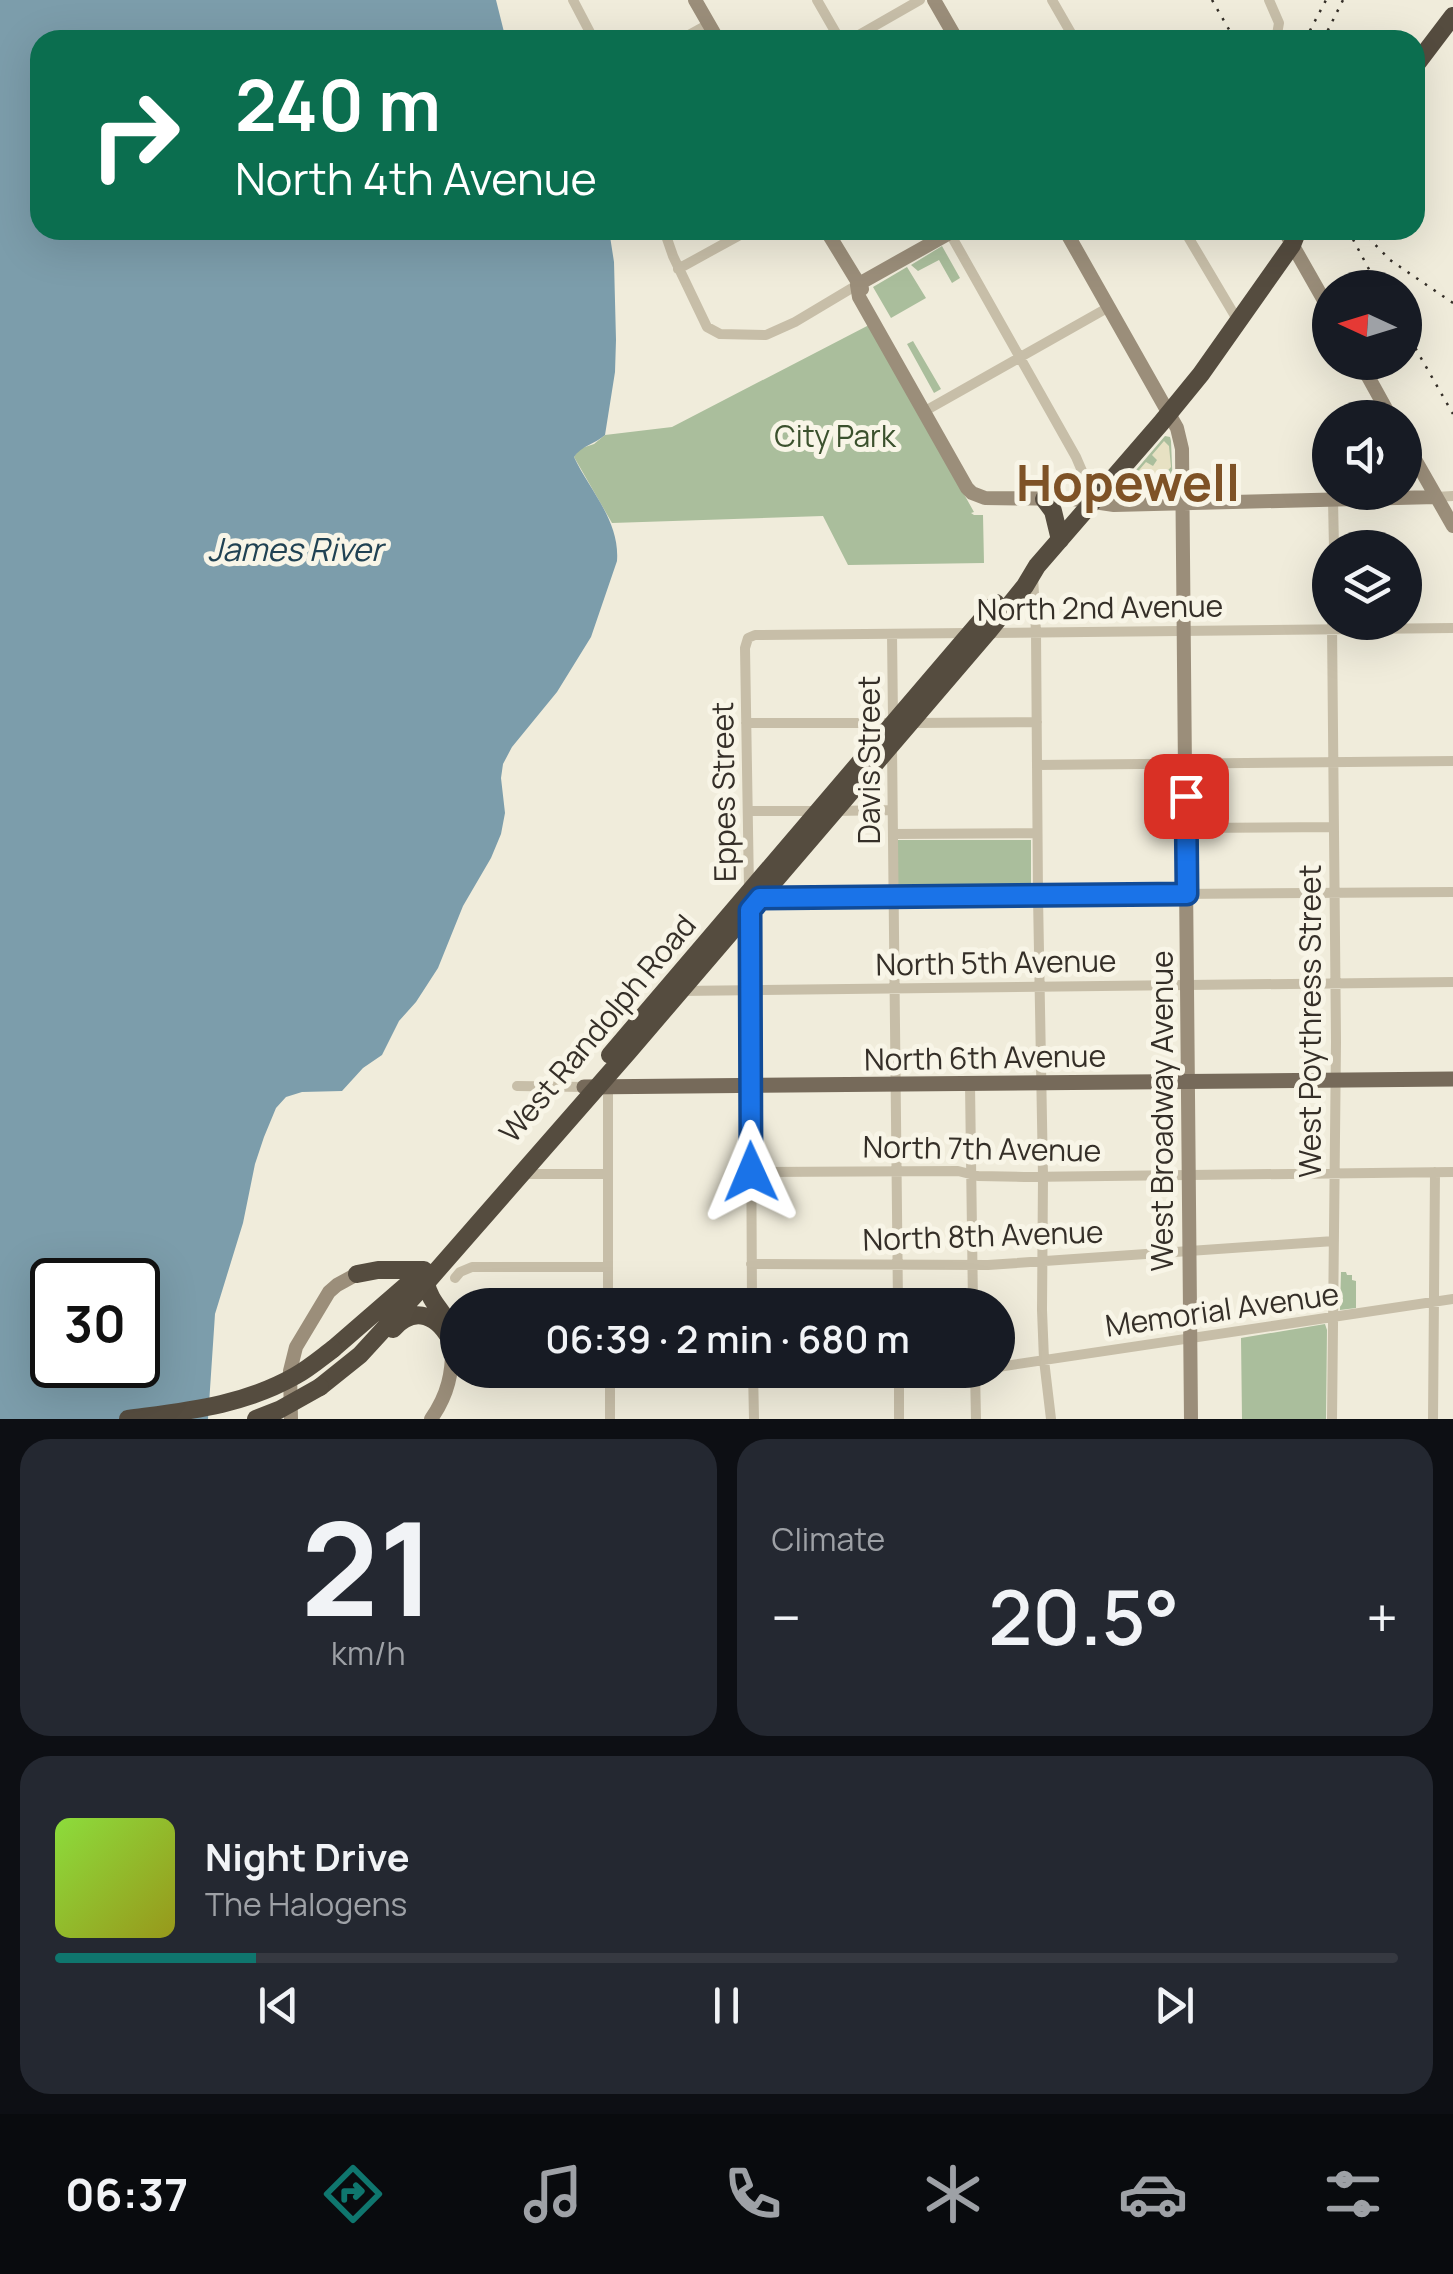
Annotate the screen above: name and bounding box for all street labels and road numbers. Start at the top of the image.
street label: North 2nd Avenue [977,584,1223,630]
street label: Davis Street [848,676,889,844]
street label: Eppes Street [701,702,745,882]
street label: West Poythress Street [1289,864,1330,1178]
street label: West Randolph Road [489,905,705,1151]
street label: North 5th Avenue [875,939,1117,985]
street label: West Broadway Avenue [1141,950,1182,1272]
street label: North 6th Avenue [864,1034,1106,1080]
street label: North 7th Avenue [862,1125,1102,1171]
street label: North 8th Avenue [862,1210,1104,1260]
street label: Memorial Avenue [1102,1272,1342,1346]

